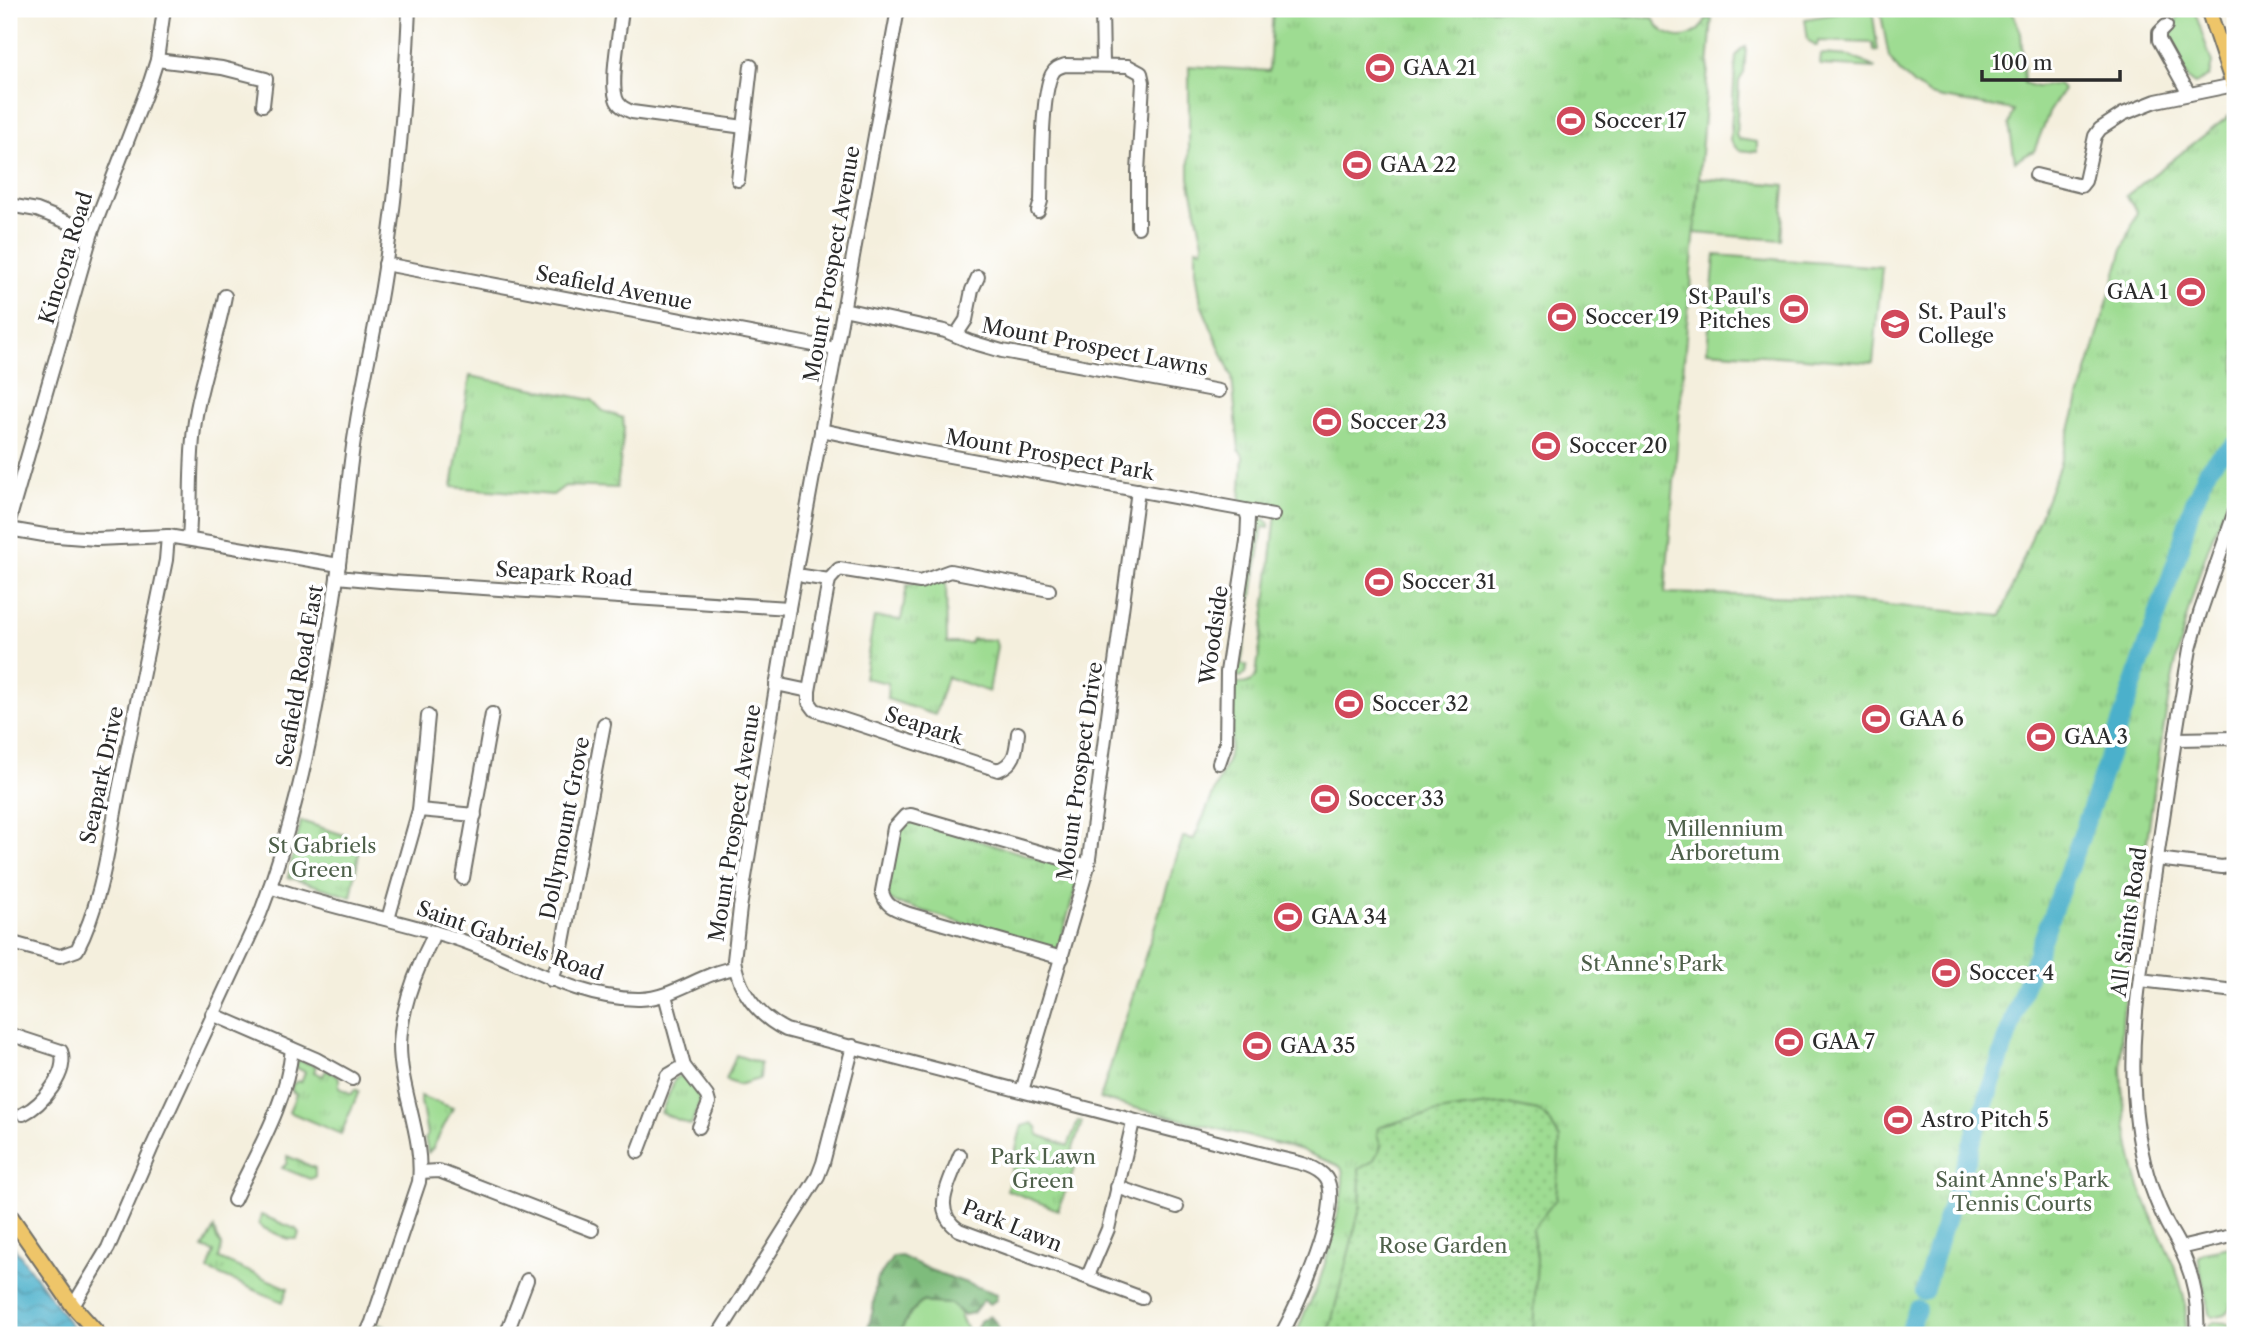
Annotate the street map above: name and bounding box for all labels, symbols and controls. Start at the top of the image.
scale bar [1982,38,2120,82]
text: 100 m [1992,50,2053,75]
sports icon: GAA 21 [1363,51,1397,85]
place label: GAA 21 [1403,55,1477,80]
sports icon: Soccer 17 [1554,104,1588,138]
place label: Soccer 17 [1594,108,1687,133]
street label: Mount Prospect Avenue [798,144,865,384]
sports icon: GAA 22 [1340,148,1374,182]
place label: GAA 22 [1380,152,1457,177]
street label: Kincora Road [34,189,98,327]
street label: Seafield Avenue [534,260,694,315]
sports icon: GAA 1 [2174,275,2208,309]
place label: GAA 1 [2107,279,2168,304]
place label: St Paul's Pitches [1688,284,1771,333]
sports icon: St Paul's Pitches [1777,292,1811,326]
place label: St. Paul's College [1918,299,2006,348]
sports icon: Soccer 19 [1545,300,1579,334]
place label: Soccer 19 [1585,304,1679,329]
school or university icon: St. Paul's College [1878,307,1912,341]
street label: Mount Prospect Lawns [980,312,1210,381]
sports icon: Soccer 23 [1310,405,1344,439]
place label: Soccer 23 [1350,409,1447,434]
street label: Mount Prospect Park [944,424,1157,485]
sports icon: Soccer 20 [1529,429,1563,463]
place label: Soccer 20 [1569,433,1668,458]
street label: Seapark Road [495,556,634,591]
sports icon: Soccer 31 [1362,565,1396,599]
place label: Soccer 31 [1402,569,1496,594]
street label: Seafield Road East [271,582,328,769]
street label: Woodside [1194,584,1233,687]
street label: Mount Prospect Drive [1052,660,1107,882]
sports icon: Soccer 32 [1332,687,1366,721]
place label: Soccer 32 [1372,691,1469,716]
street label: Seapark [882,701,967,750]
sports icon: GAA 6 [1859,702,1893,736]
street label: Mount Prospect Avenue [703,703,766,943]
street label: Seapark Drive [75,704,128,846]
place label: GAA 6 [1899,706,1964,731]
sports icon: GAA 3 [2024,720,2058,754]
place label: GAA 3 [2064,724,2128,749]
street label: Dollymount Grove [535,734,594,921]
sports icon: Soccer 33 [1308,782,1342,816]
place label: Soccer 33 [1348,786,1444,811]
park label: Millennium Arboretum [1666,816,1784,865]
park label: St Gabriels Green [268,833,376,882]
street label: All Saints Road [2105,845,2151,999]
street label: Saint Gabriels Road [413,895,607,986]
sports icon: GAA 34 [1271,900,1305,934]
place label: GAA 34 [1311,904,1387,929]
park label: St Anne's Park [1581,951,1724,976]
sports icon: Soccer 4 [1929,956,1963,990]
place label: Soccer 4 [1969,960,2054,985]
sports icon: GAA 7 [1772,1025,1806,1059]
sports icon: GAA 35 [1240,1029,1274,1063]
place label: GAA 7 [1812,1029,1876,1054]
place label: GAA 35 [1280,1033,1356,1058]
sports icon: Astro Pitch 5 [1881,1103,1915,1137]
place label: Astro Pitch 5 [1920,1107,2049,1132]
park label: Park Lawn Green [990,1144,1096,1193]
park label: Saint Anne's Park Tennis Courts [1935,1167,2110,1216]
street label: Park Lawn [959,1194,1066,1257]
park label: Rose Garden [1379,1233,1507,1258]

